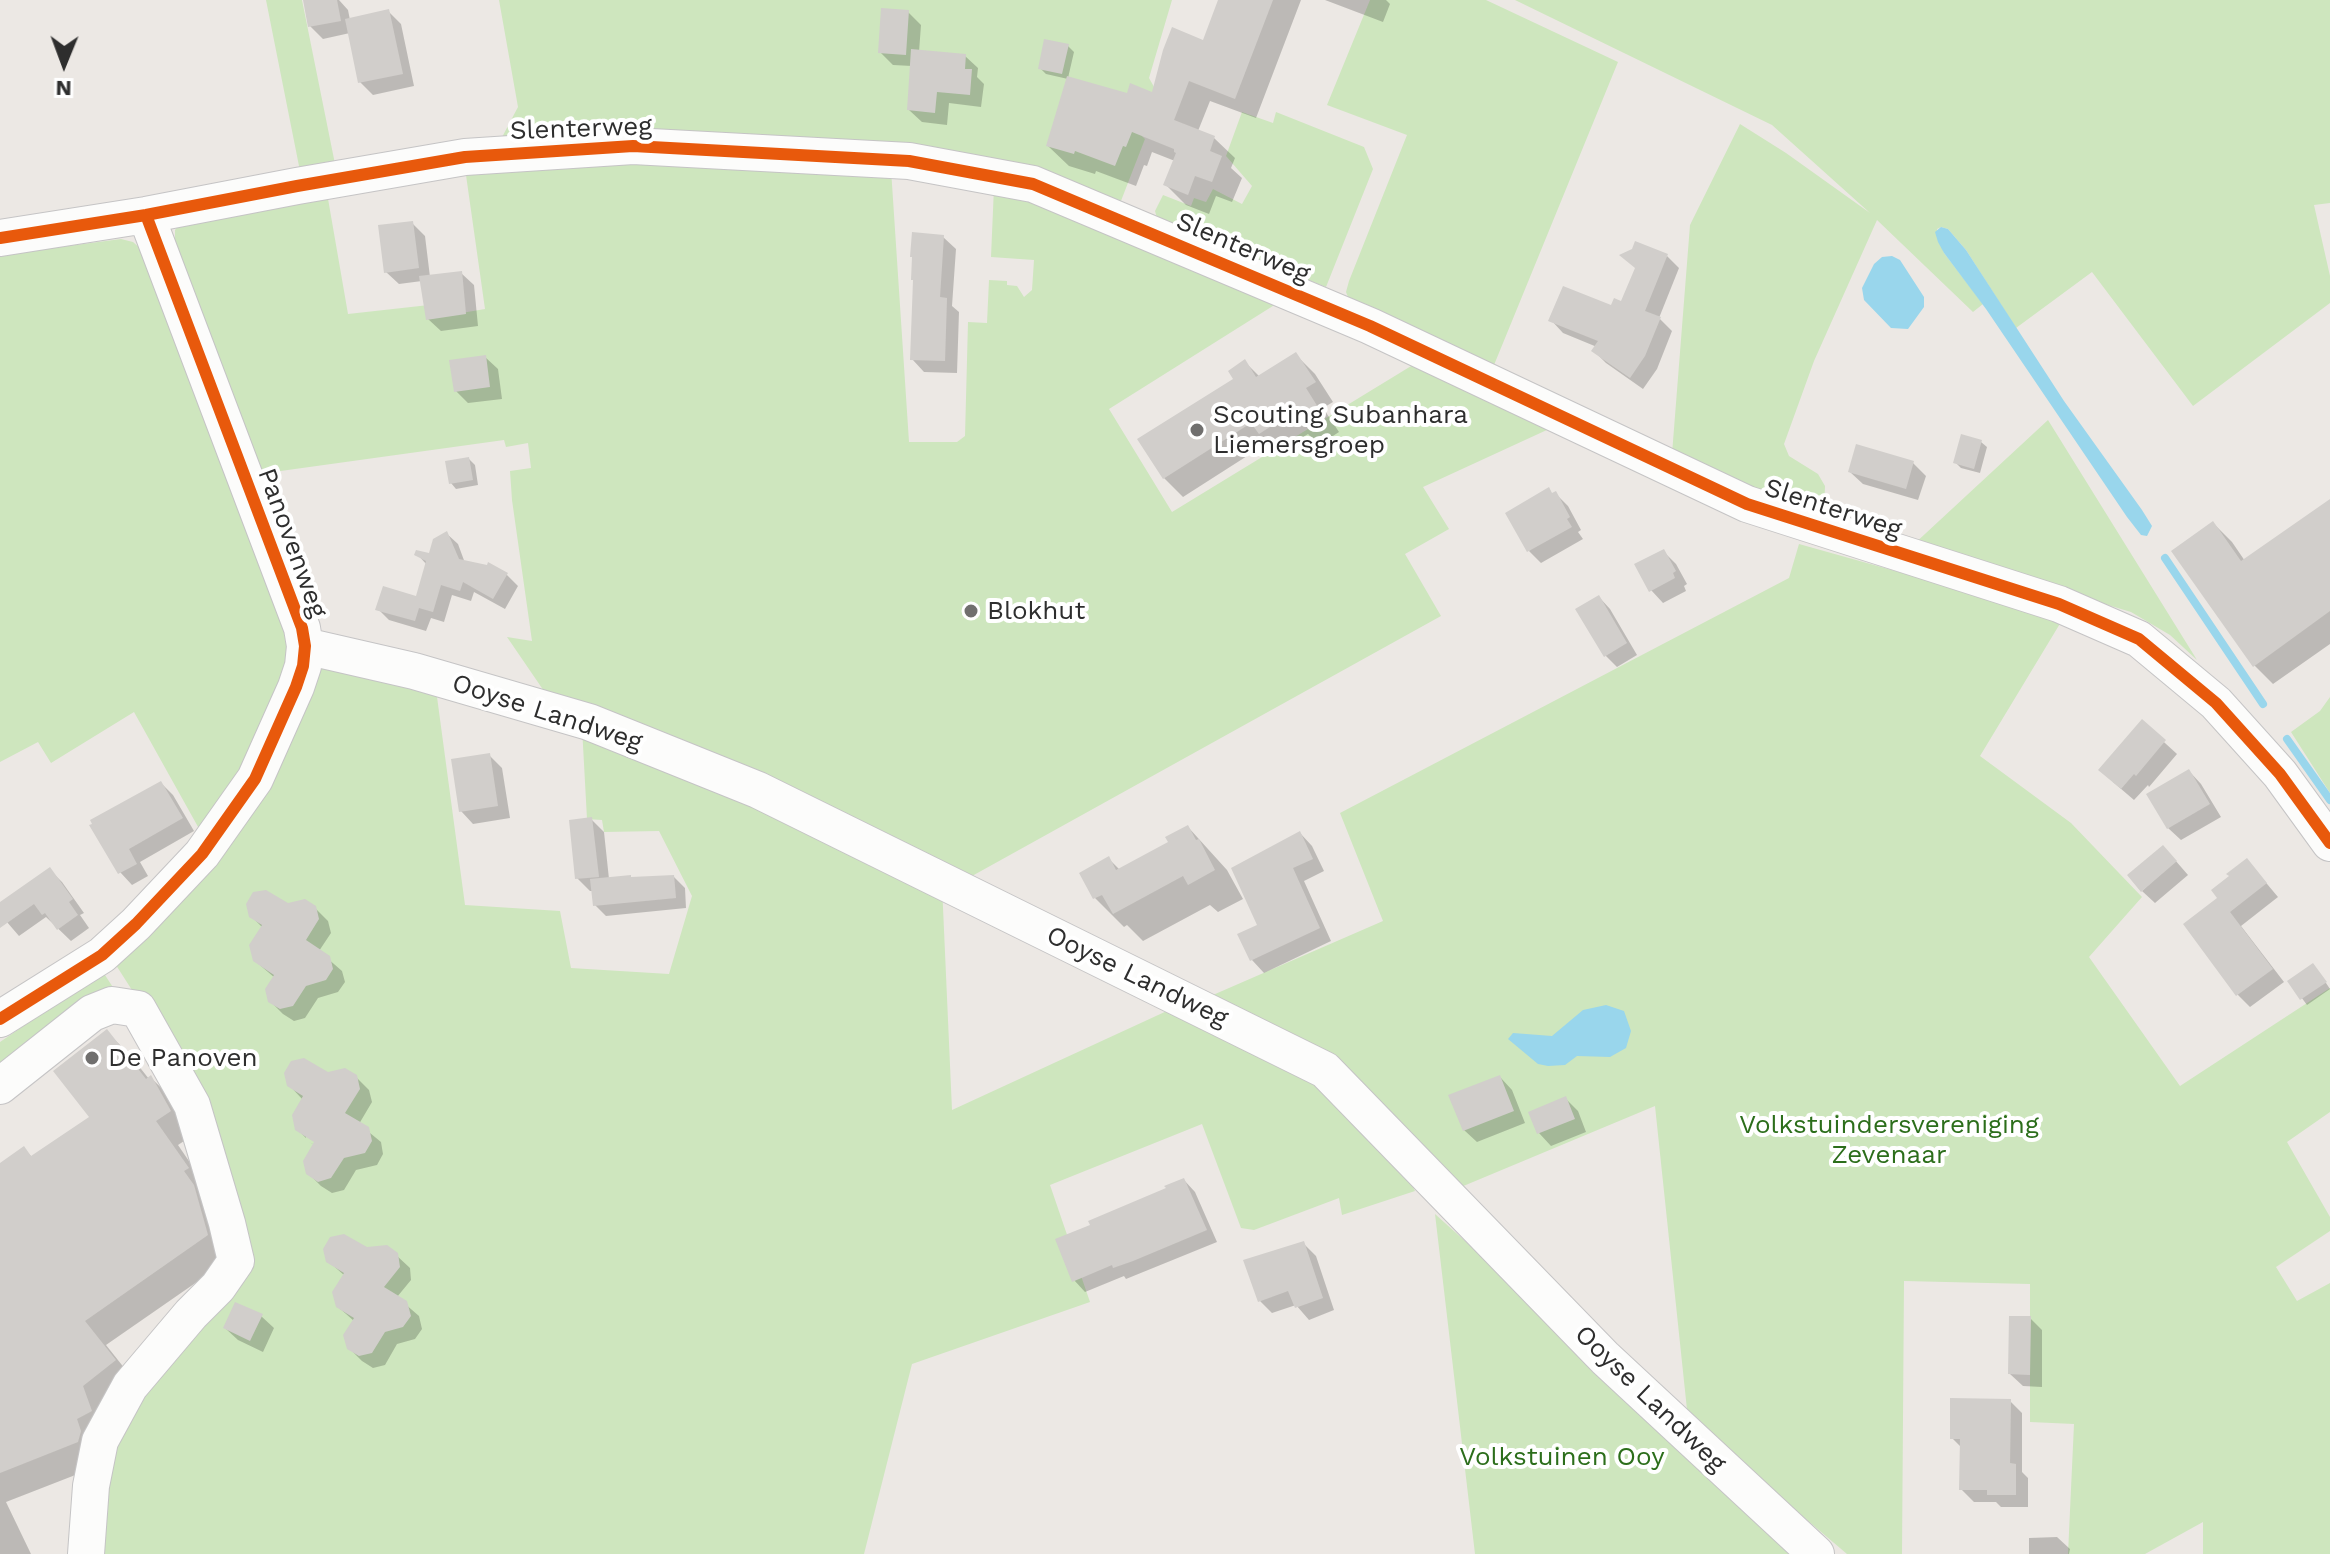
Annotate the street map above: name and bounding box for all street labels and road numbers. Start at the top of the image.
street label: Slenterweg [509,111,653,147]
street label: Slenterweg [1171,206,1315,290]
street label: Panovenweg [251,464,333,622]
street label: Slenterweg [1761,472,1905,546]
street label: Ooyse Landweg [448,668,646,758]
street label: Ooyse Landweg [1041,920,1233,1034]
street label: Ooyse Landweg [1568,1319,1732,1479]

